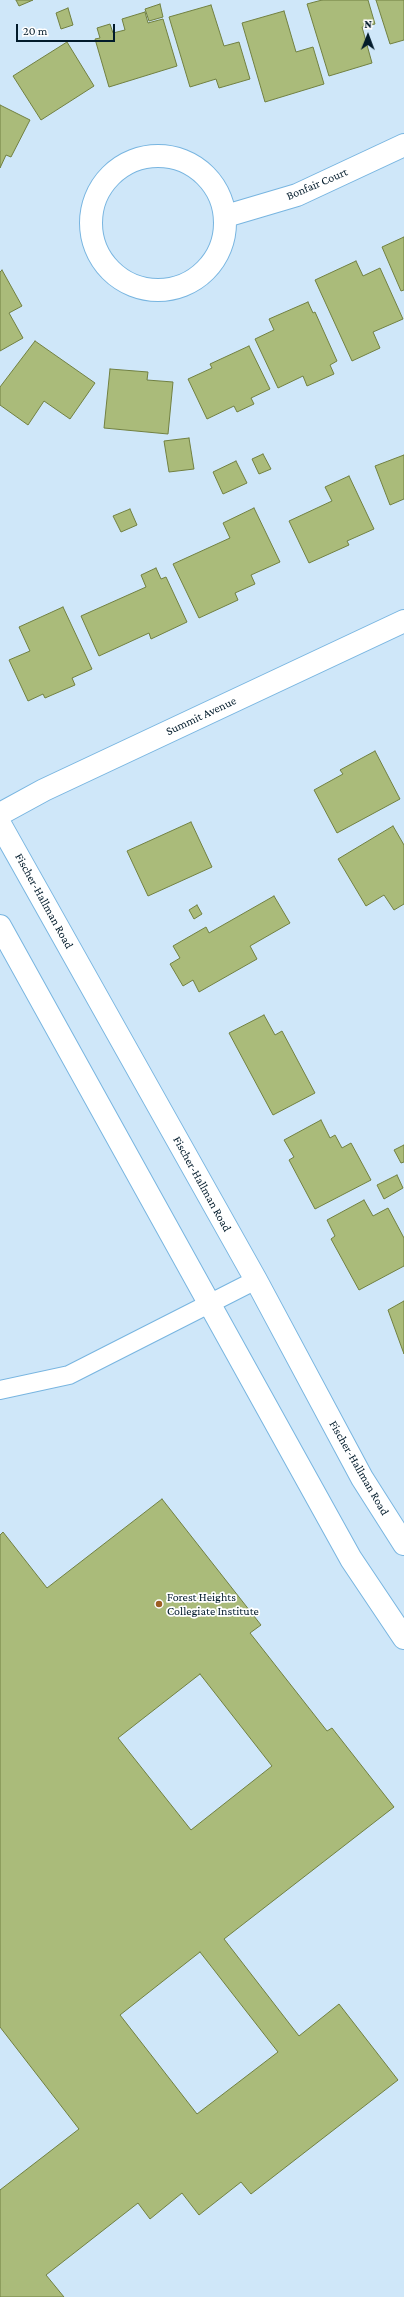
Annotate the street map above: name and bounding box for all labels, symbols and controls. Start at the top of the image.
scale bar [18,16,117,42]
north arrow [348,16,388,56]
text: N [364,18,372,30]
text: 20 m [23,24,47,38]
street label: Bonfair Court [284,165,350,203]
street label: Summit Avenue [164,693,238,739]
street label: Fischer-Hallman Road [12,851,76,951]
street label: Fischer-Hallman Road [170,1134,234,1234]
street label: Fischer-Hallman Road [326,1418,392,1518]
place label: Forest Heights Collegiate Institute [167,1590,259,1618]
marker: Forest Heights Collegiate Institute [154,1599,164,1609]

